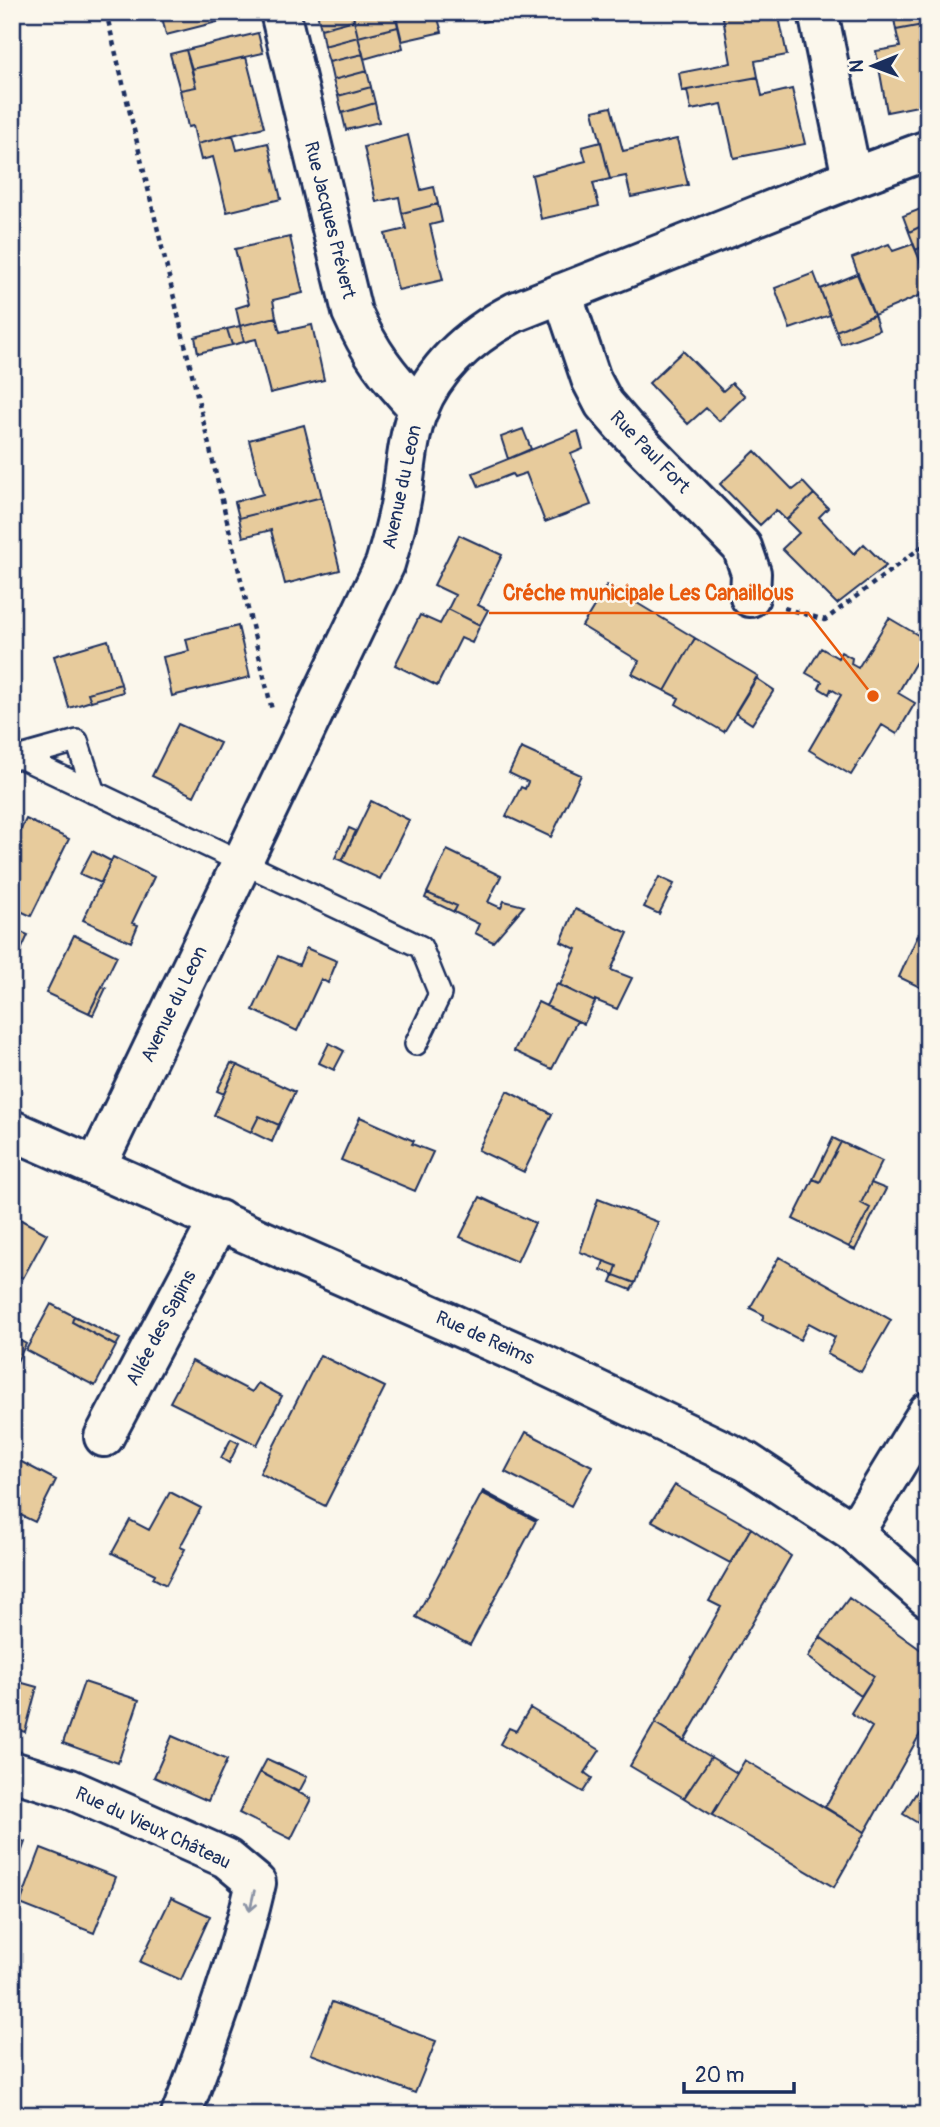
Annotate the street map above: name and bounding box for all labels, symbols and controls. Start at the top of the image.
north arrow [838,32,908,102]
text: N [845,60,869,73]
street label: Rue Jacques Prévert [299,139,361,302]
street label: Rue Paul Fort [605,406,696,499]
street label: Avenue du Leon [377,423,427,551]
callout: Créche municipale Les Canaillous [489,571,808,613]
text: Créche municipale Les Canaillous [503,580,794,607]
street label: Avenue du Leon [136,942,212,1066]
street label: Allée des Sapins [120,1266,202,1390]
street label: Rue de Reims [432,1306,538,1371]
street label: Rue du Vieux Château [71,1781,235,1875]
one-way arrow [245,1889,258,1912]
scale bar [684,2050,795,2094]
text: 20 m [695,2062,744,2089]

